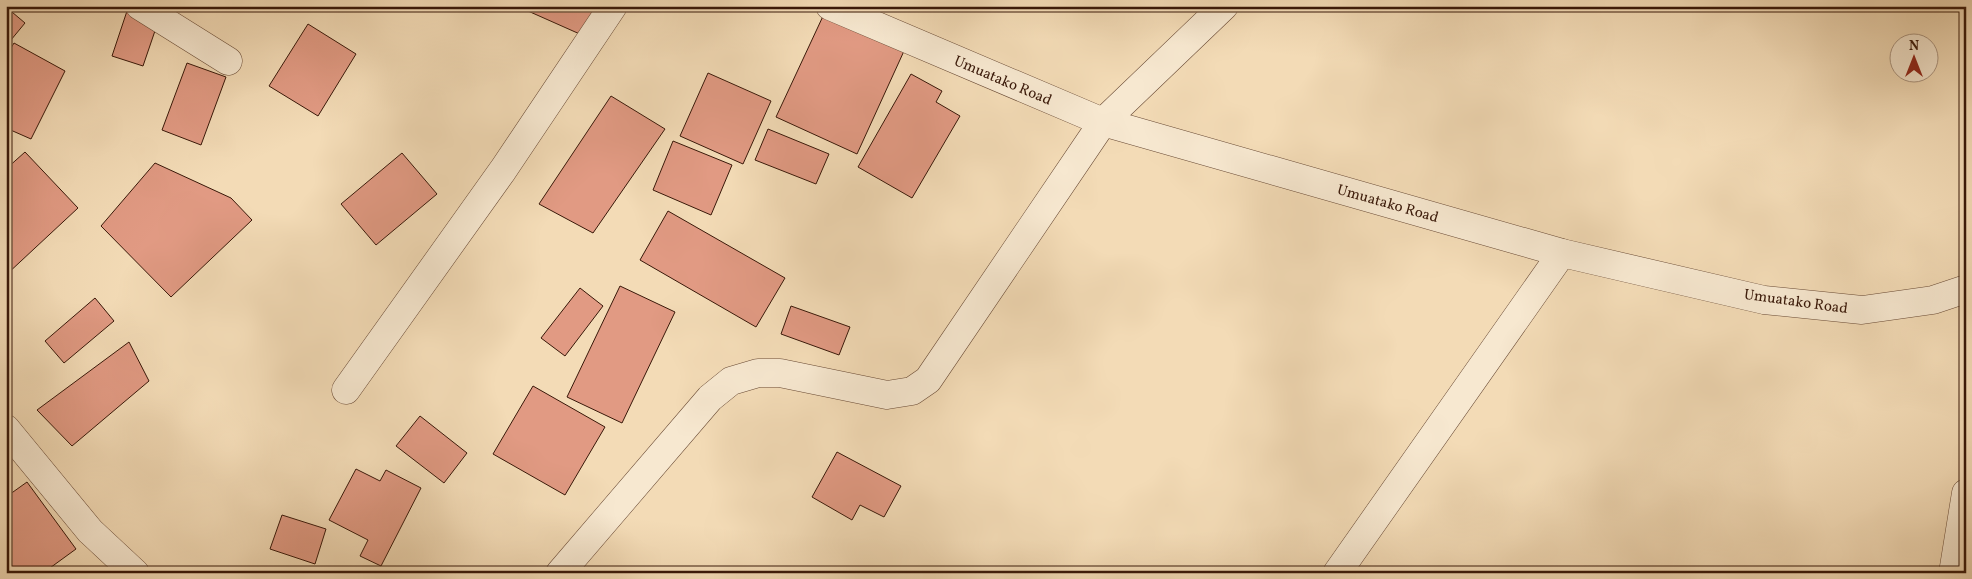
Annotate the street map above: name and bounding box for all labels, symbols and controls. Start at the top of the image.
north arrow [1890,32,1940,82]
text: N [1909,37,1919,56]
street label: Umuatako Road [950,51,1055,111]
street label: Umuatako Road [1334,180,1441,229]
street label: Umuatako Road [1743,285,1849,320]

